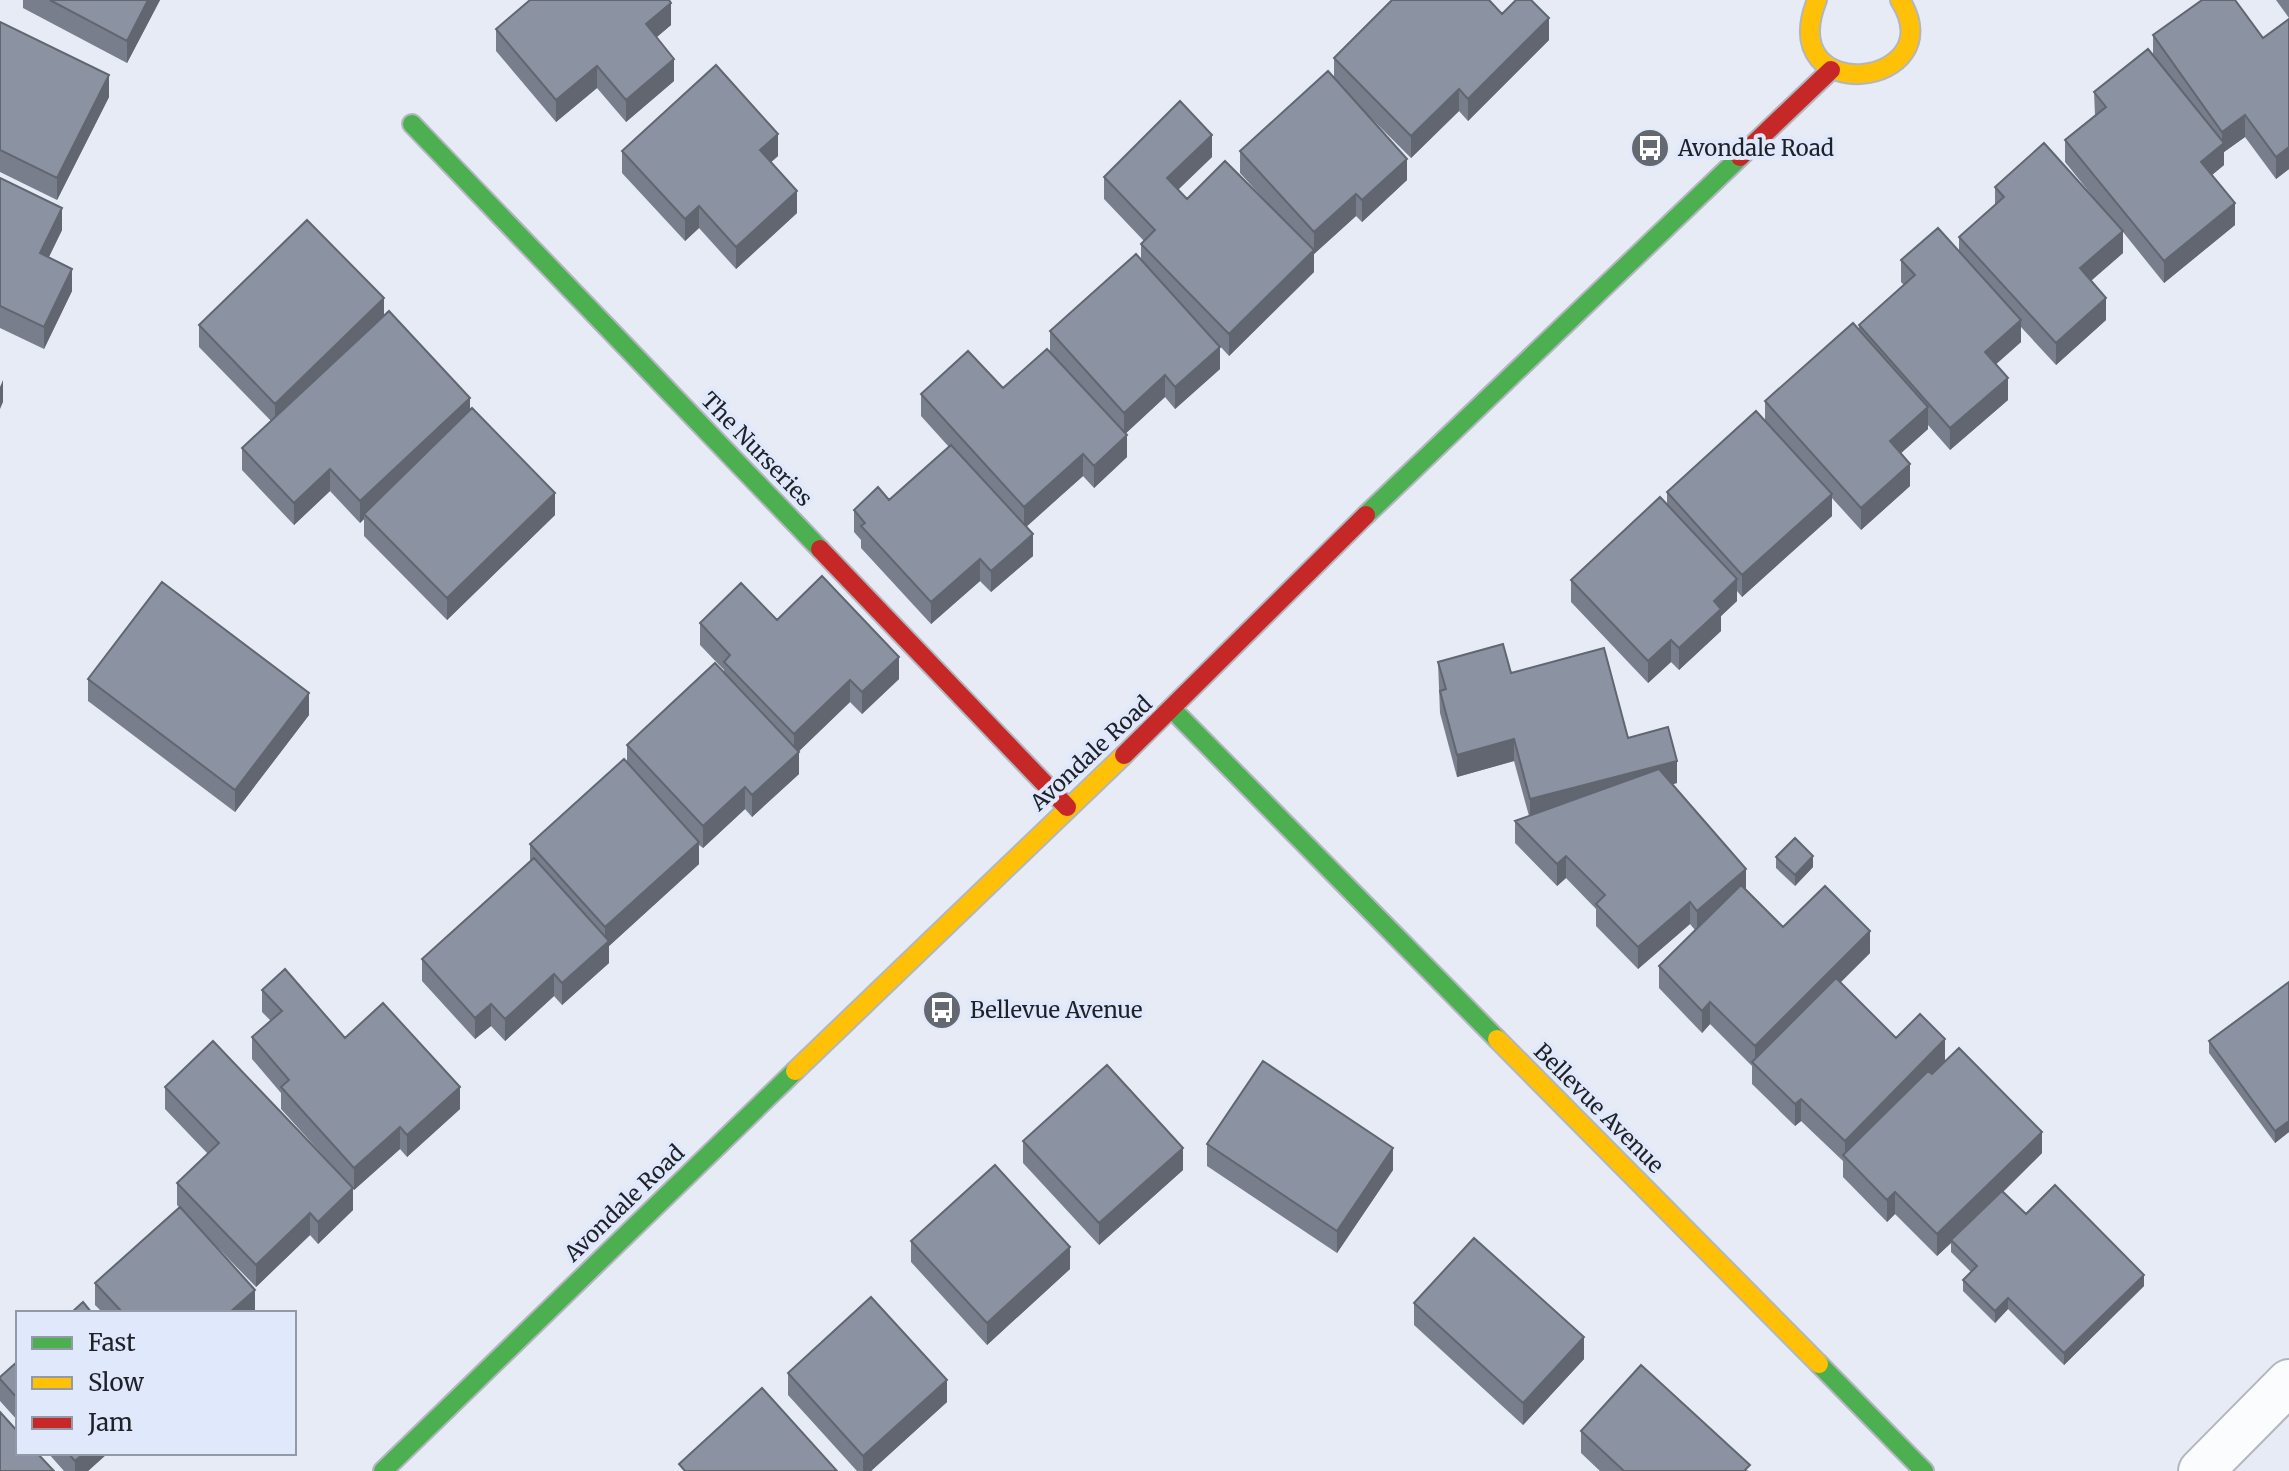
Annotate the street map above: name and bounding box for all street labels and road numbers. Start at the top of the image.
street label: The Nurseries [695,386,819,512]
street label: Avondale Road [1024,690,1158,817]
street label: Bellevue Avenue [1528,1037,1670,1179]
street label: Avondale Road [557,1139,690,1268]

